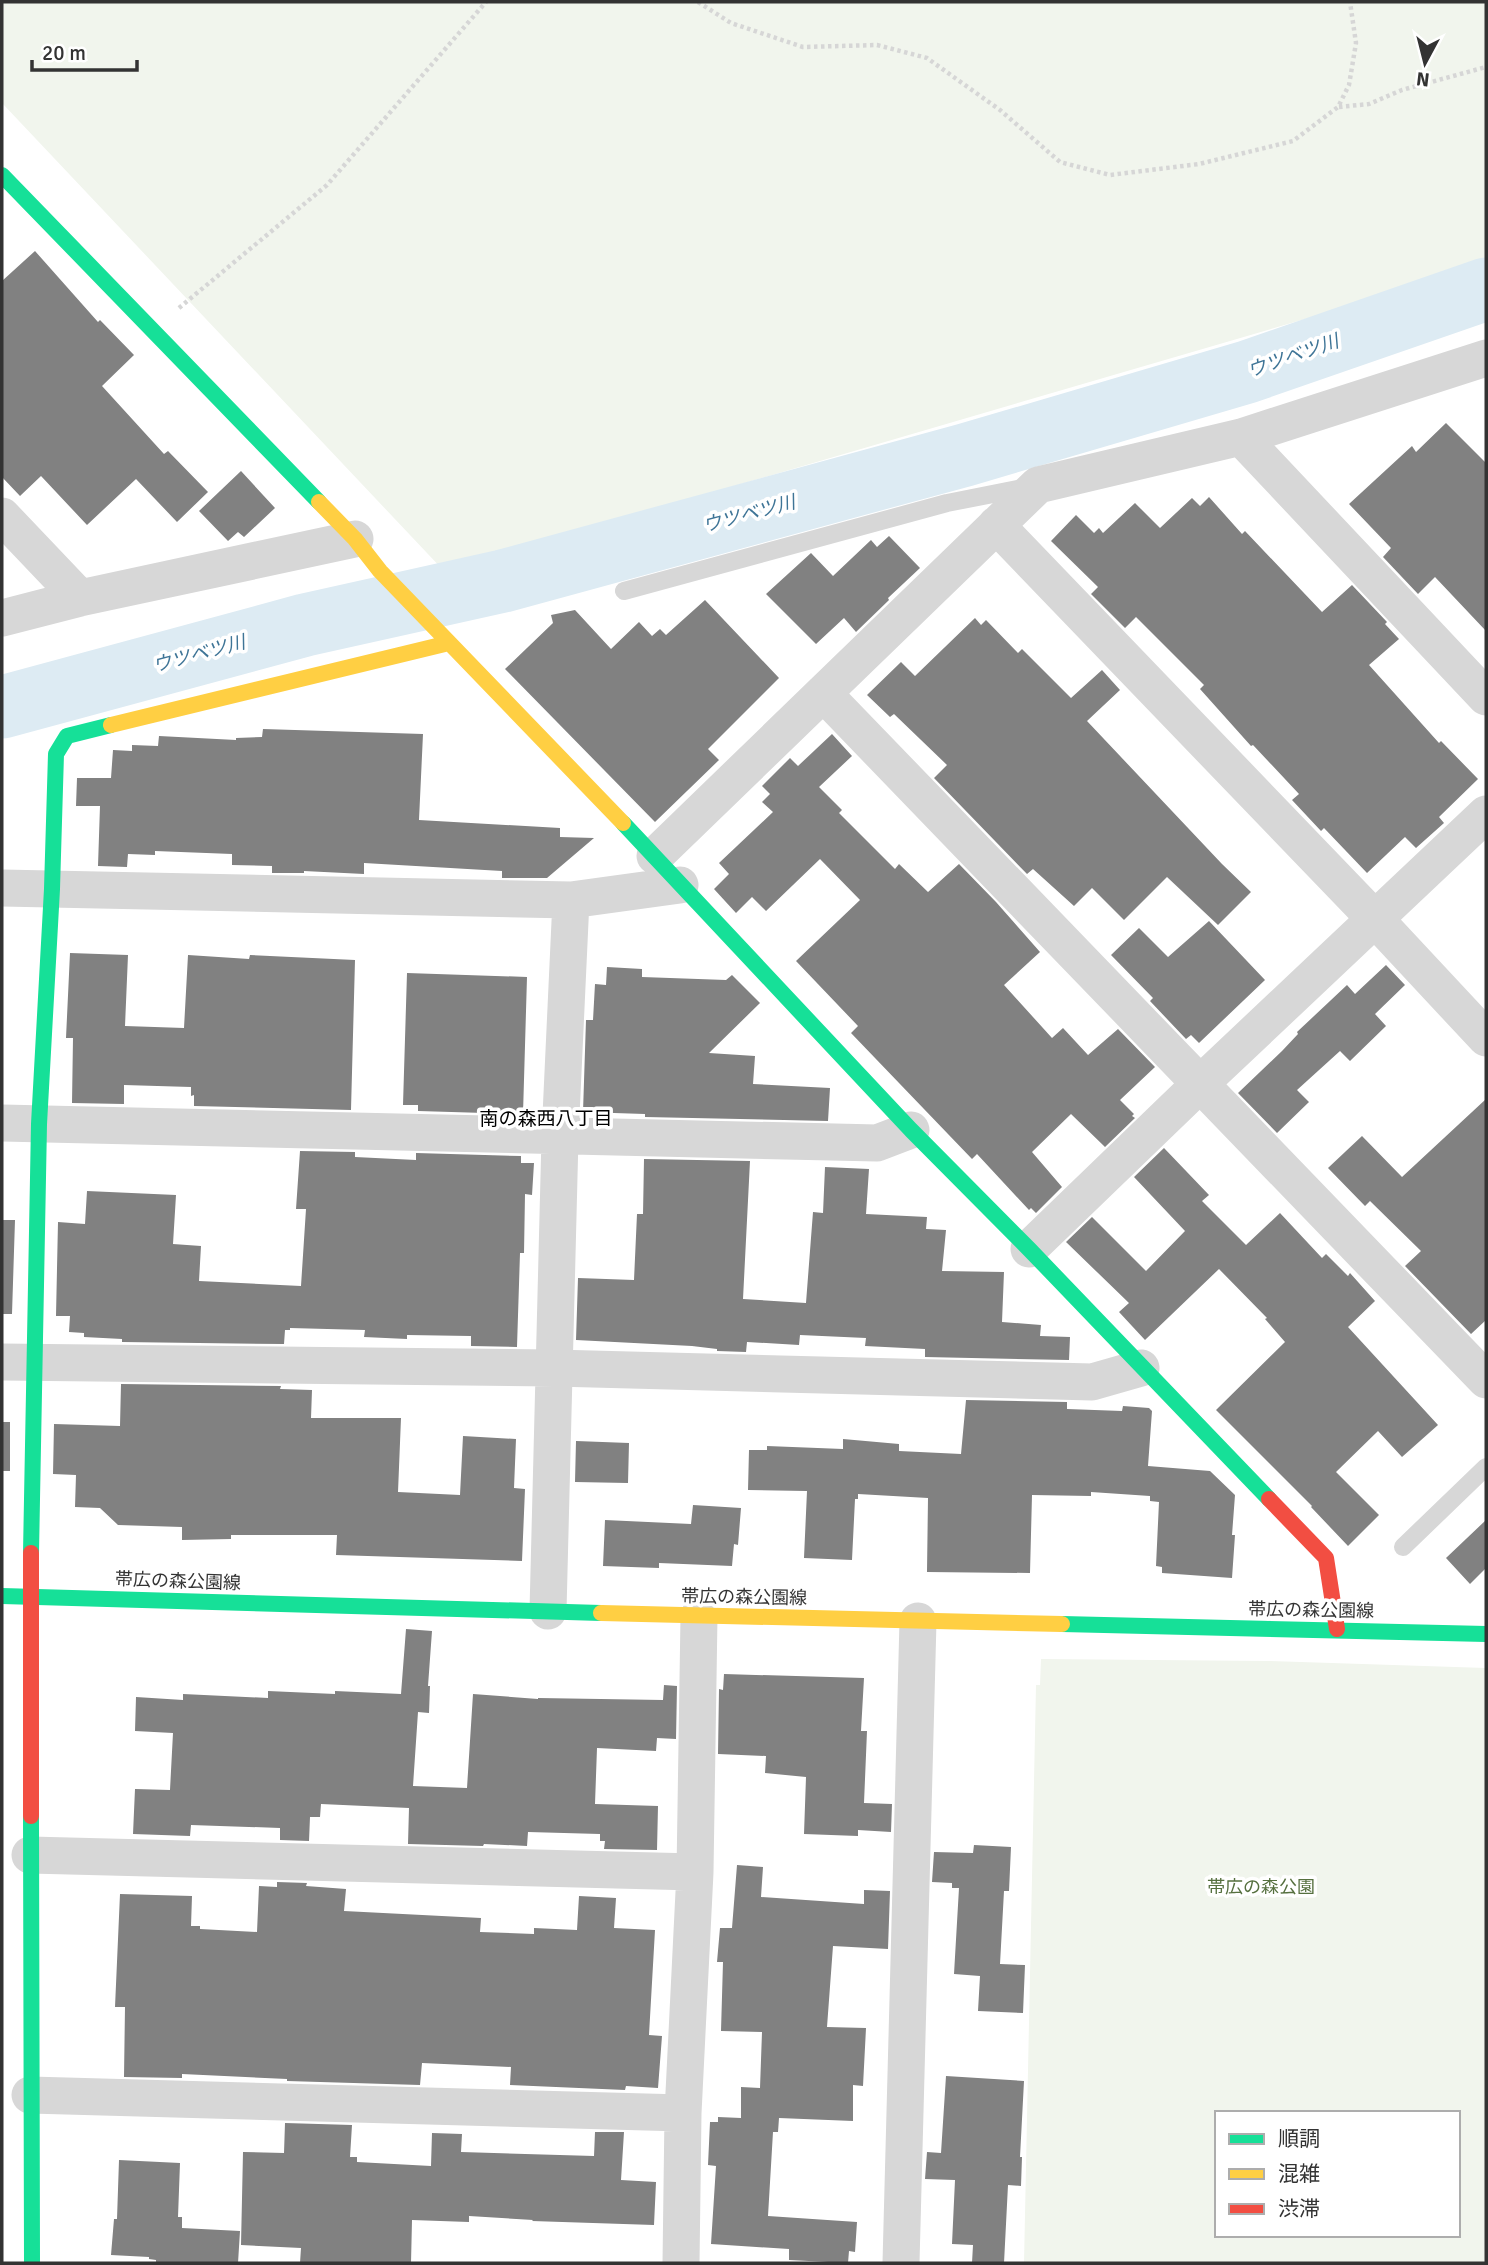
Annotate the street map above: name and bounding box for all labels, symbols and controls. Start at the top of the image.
scale bar [32,28,136,72]
north arrow [1390,28,1460,98]
text: 20 m [42,40,86,66]
text: N [1415,66,1431,92]
water label: ウツベツ川 [1244,329,1344,383]
water label: ウツベツ川 [700,490,800,538]
water label: ウツベツ川 [150,630,250,678]
district label: 南の森西八丁目 [479,1107,613,1131]
street label: 帯広の森公園線 [115,1568,241,1594]
street label: 帯広の森公園線 [681,1585,807,1609]
street label: 帯広の森公園線 [1248,1598,1374,1622]
park label: 帯広の森公園 [1207,1876,1315,1898]
legend [1215,2111,1460,2237]
text: 順調 [1278,2126,1320,2152]
text: 混雑 [1278,2161,1320,2187]
text: 渋滞 [1278,2196,1320,2222]

